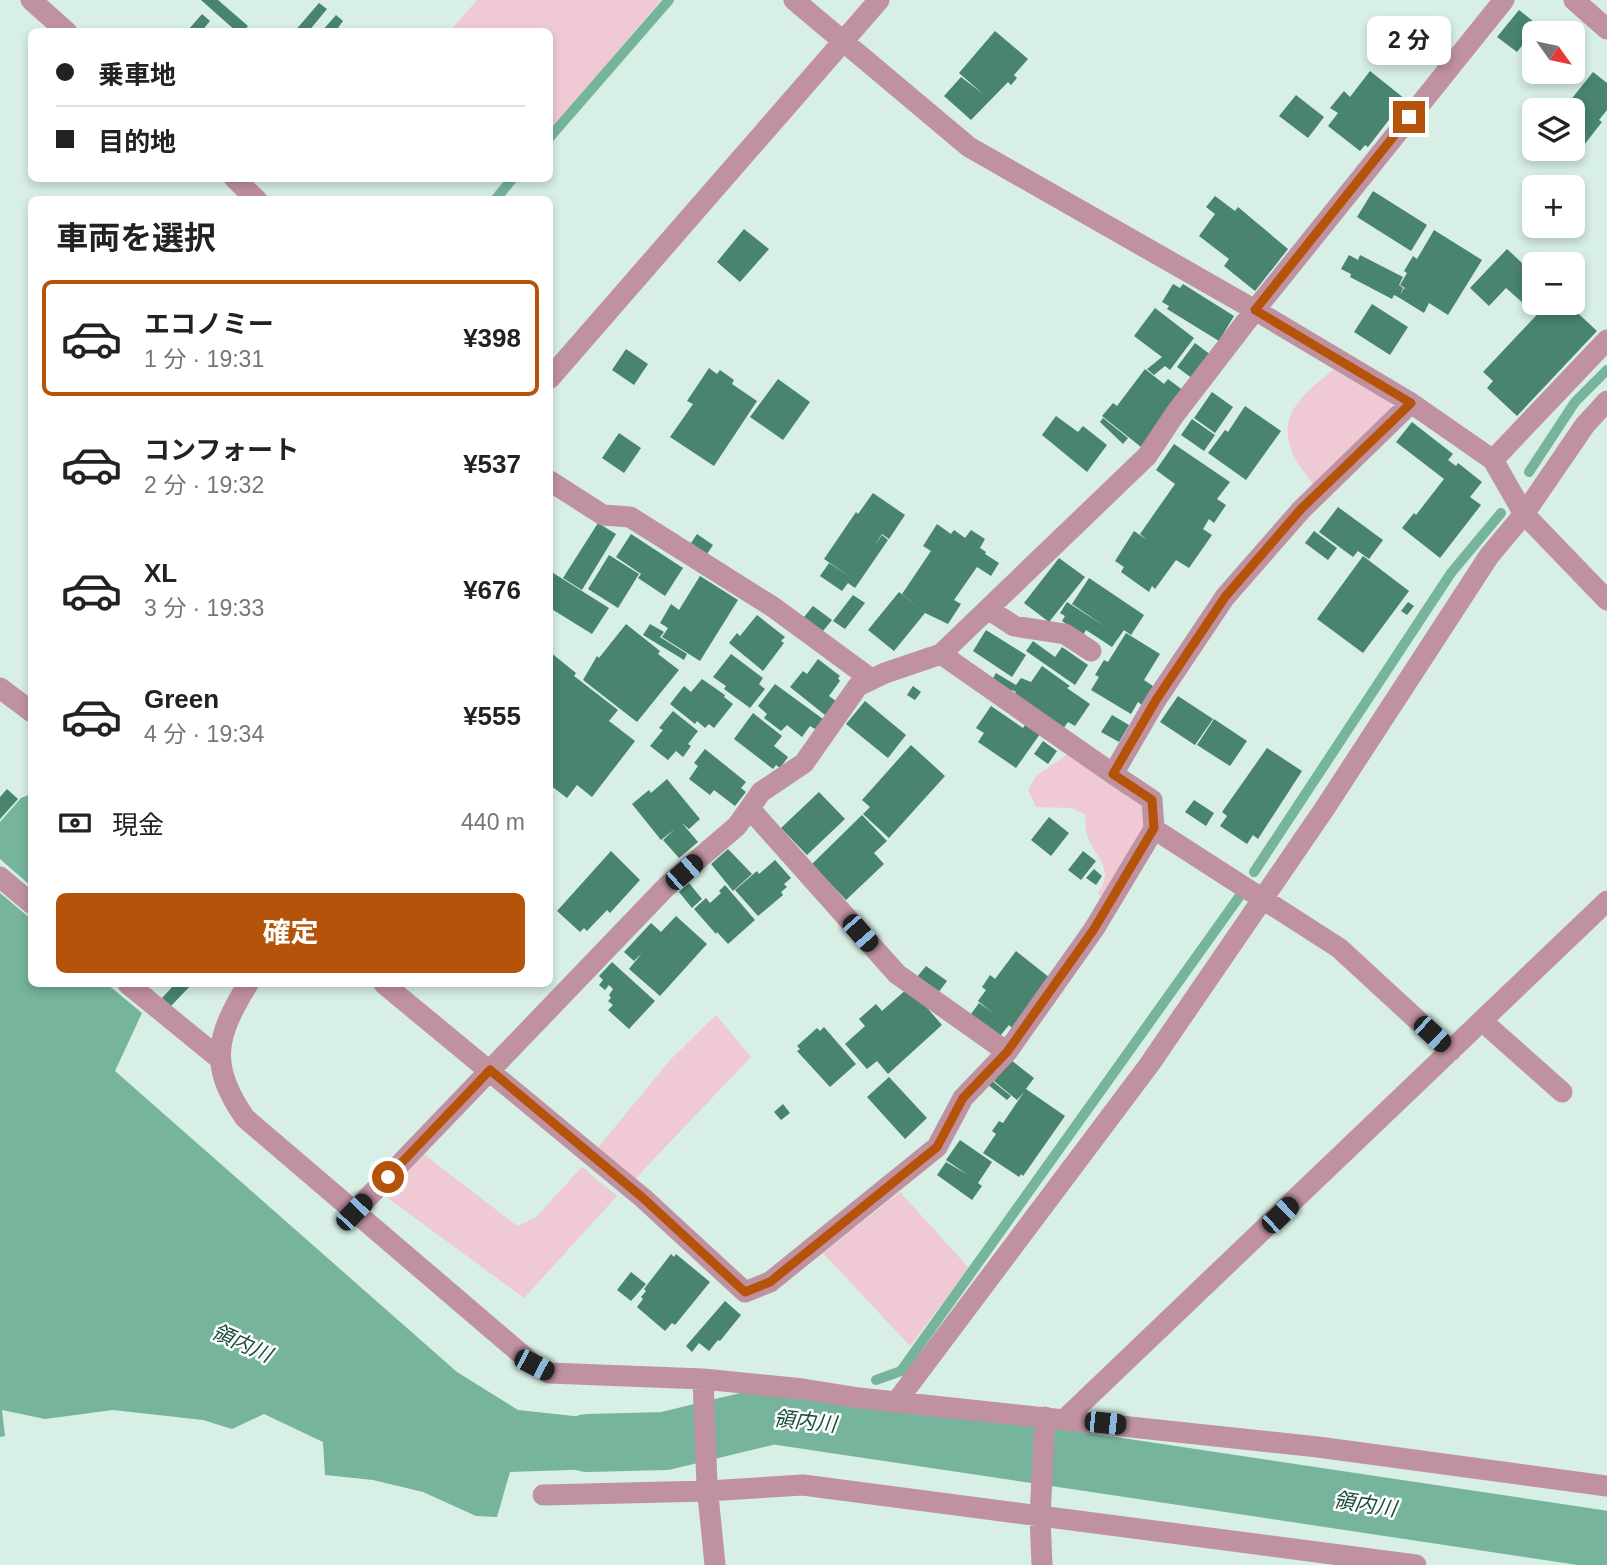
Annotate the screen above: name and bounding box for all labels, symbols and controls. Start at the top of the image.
callout: 2 分 [1367,16,1451,64]
north arrow [1522,21,1586,84]
map controls [1522,21,1585,315]
text: 2 分 [1388,27,1430,53]
text: 乗車地 [98,60,176,90]
button: layers [1522,98,1585,161]
route end [1393,101,1425,133]
text: 目的地 [98,127,176,157]
button: + [1522,175,1585,238]
text: 車両を選択 [56,220,216,256]
button: − [1522,252,1585,315]
icon: car [60,307,123,370]
text: エコノミー [144,309,274,339]
text: ¥398 [463,323,521,353]
text: 1 分 · 19:31 [144,346,264,372]
icon: car [60,433,123,496]
text: コンフォート [144,435,299,465]
text: ¥537 [463,449,521,479]
text: 2 分 · 19:32 [144,472,264,498]
text: XL [144,558,177,588]
icon: car [60,559,123,622]
text: ¥676 [463,575,521,605]
text: 3 分 · 19:33 [144,595,264,621]
text: Green [144,684,219,714]
icon: car [60,685,123,748]
text: ¥555 [463,701,521,731]
text: 4 分 · 19:34 [144,721,264,747]
icon: cash [56,804,94,842]
text: 440 m [461,809,525,835]
text: 現金 [112,810,164,840]
car [662,850,707,894]
button: 確定 [56,893,525,973]
car [839,910,882,956]
car [1410,1012,1455,1056]
route start [372,1161,404,1193]
car [332,1190,377,1234]
car [1258,1193,1303,1237]
water label: 領内川 [209,1320,277,1367]
car [511,1346,558,1384]
water label: 領内川 [772,1406,840,1436]
car [1084,1410,1127,1436]
water label: 領内川 [1332,1488,1400,1521]

